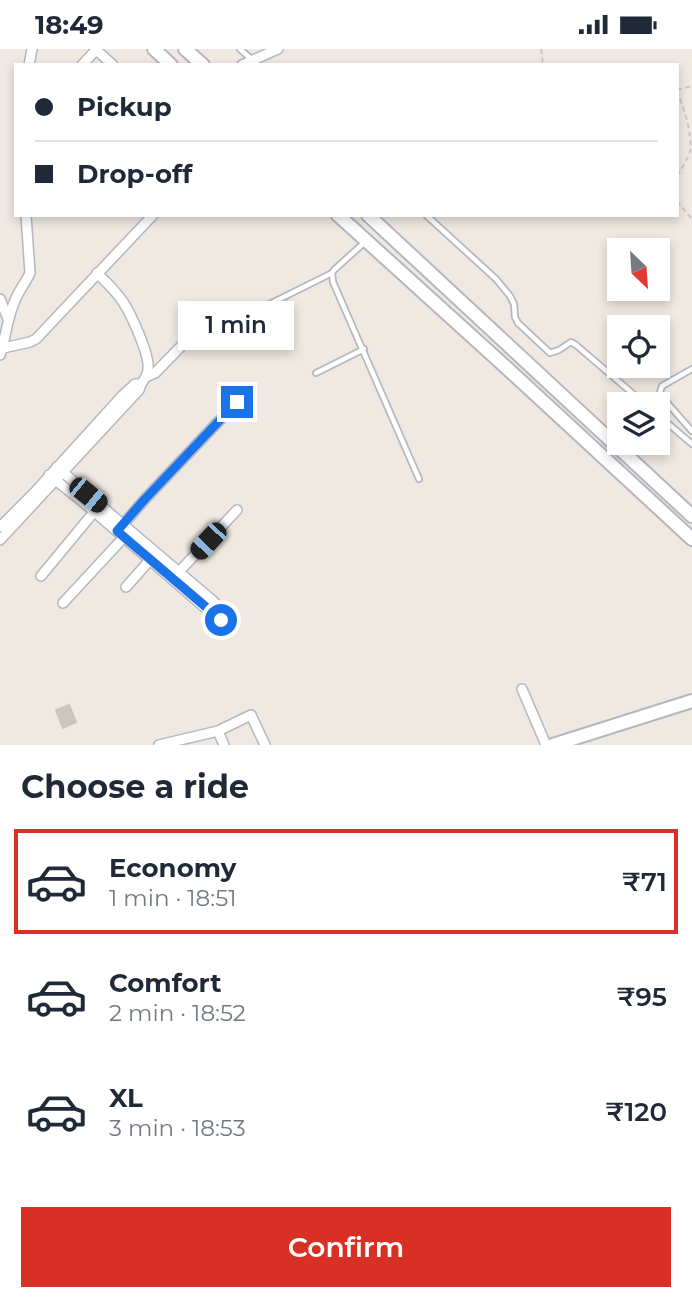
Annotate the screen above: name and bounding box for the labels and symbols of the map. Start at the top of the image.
north arrow [607,238,670,301]
callout: 1 min [179,301,295,349]
route end [221,386,253,418]
car [66,474,111,516]
car [186,518,231,564]
route start [205,604,237,636]

